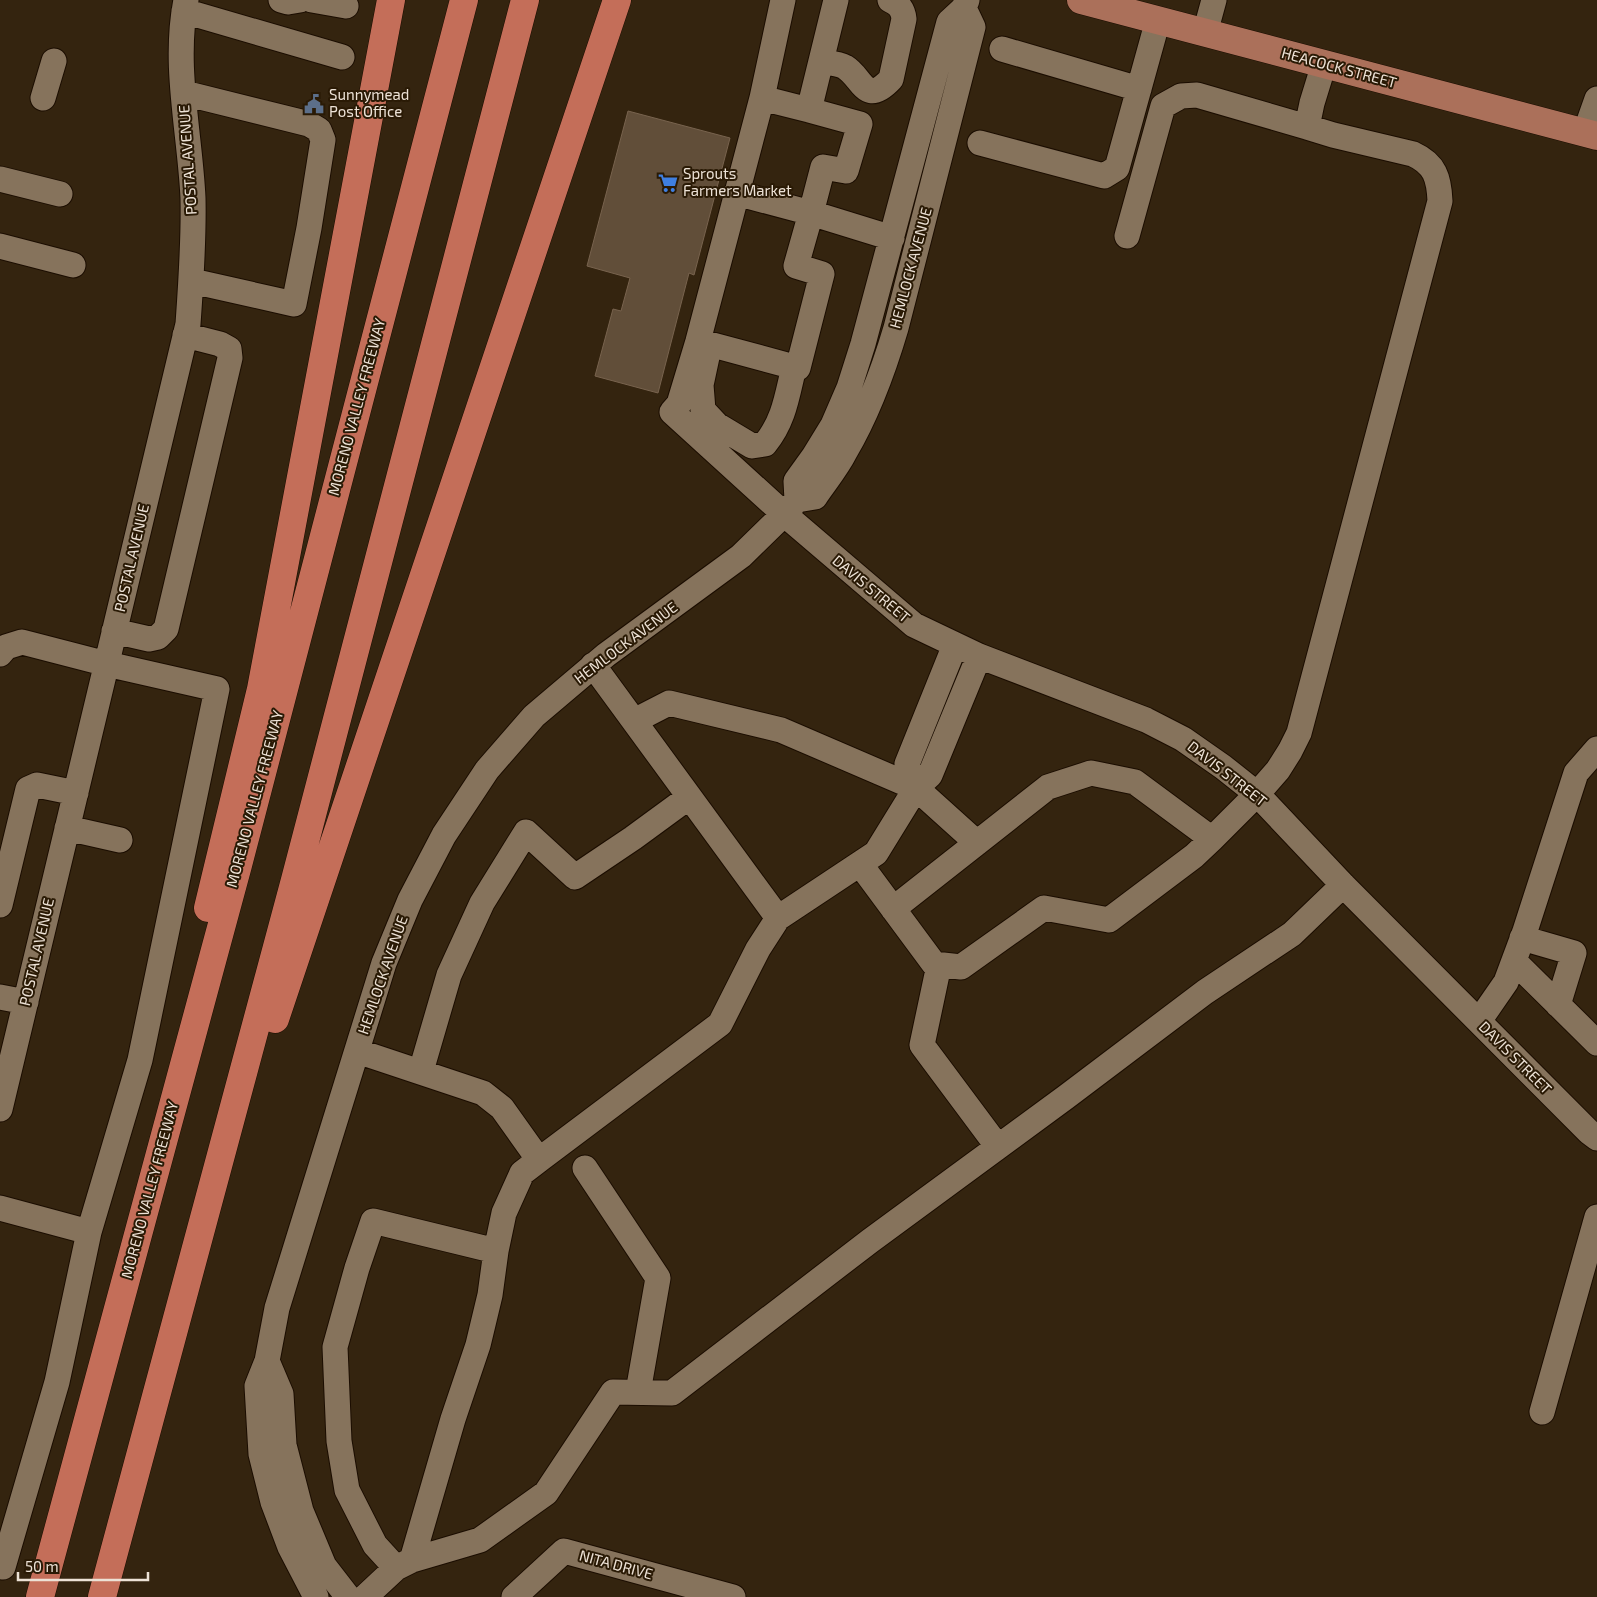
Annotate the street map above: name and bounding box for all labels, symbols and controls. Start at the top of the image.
street label: HEACOCK STREET [1280,43,1399,91]
place label: Sunnymead Post Office [329,85,409,120]
public building icon: Sunnymead Post Office [303,93,325,115]
street label: POSTAL AVENUE [174,105,200,216]
place label: Sprouts Farmers Market [683,164,792,199]
supermarket icon: Sprouts Farmers Market [657,172,679,194]
street label: HEMLOCK AVENUE [885,205,935,330]
street label: MORENO VALLEY FREEWAY [324,316,389,497]
street label: POSTAL AVENUE [110,502,152,613]
street label: DAVIS STREET [829,551,914,626]
street label: HEMLOCK AVENUE [570,598,681,687]
street label: MORENO VALLEY FREEWAY [222,708,287,889]
street label: DAVIS STREET [1184,737,1271,810]
street label: POSTAL AVENUE [15,896,57,1007]
street label: HEMLOCK AVENUE [353,913,411,1037]
street label: DAVIS STREET [1476,1017,1556,1098]
street label: MORENO VALLEY FREEWAY [117,1099,182,1280]
street label: NITA DRIVE [578,1546,655,1582]
scale bar [18,1550,148,1582]
text: 50 m [25,1557,59,1575]

